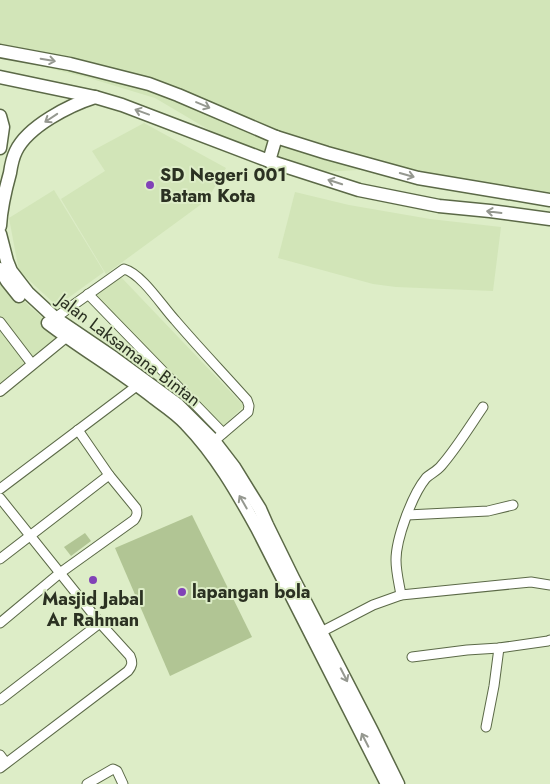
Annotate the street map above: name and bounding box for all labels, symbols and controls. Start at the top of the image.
one-way arrow [40,56,56,66]
one-way arrow [195,101,210,111]
one-way arrow [134,107,150,116]
one-way arrow [45,113,59,123]
place label: SD Negeri 001 Batam Kota [160,162,287,209]
one-way arrow [398,171,414,180]
one-way arrow [328,177,343,186]
marker: SD Negeri 001 Batam Kota [144,179,156,191]
one-way arrow [487,207,503,217]
street label: Jalan Laksamana Bintan [50,286,206,413]
one-way arrow [238,495,248,510]
marker: Masjid Jabal Ar Rahman [87,574,99,586]
place label: lapangan bola [192,579,310,605]
place label: Masjid Jabal Ar Rahman [42,586,144,633]
marker: lapangan bola [176,586,188,598]
one-way arrow [340,667,349,682]
one-way arrow [360,733,370,748]

